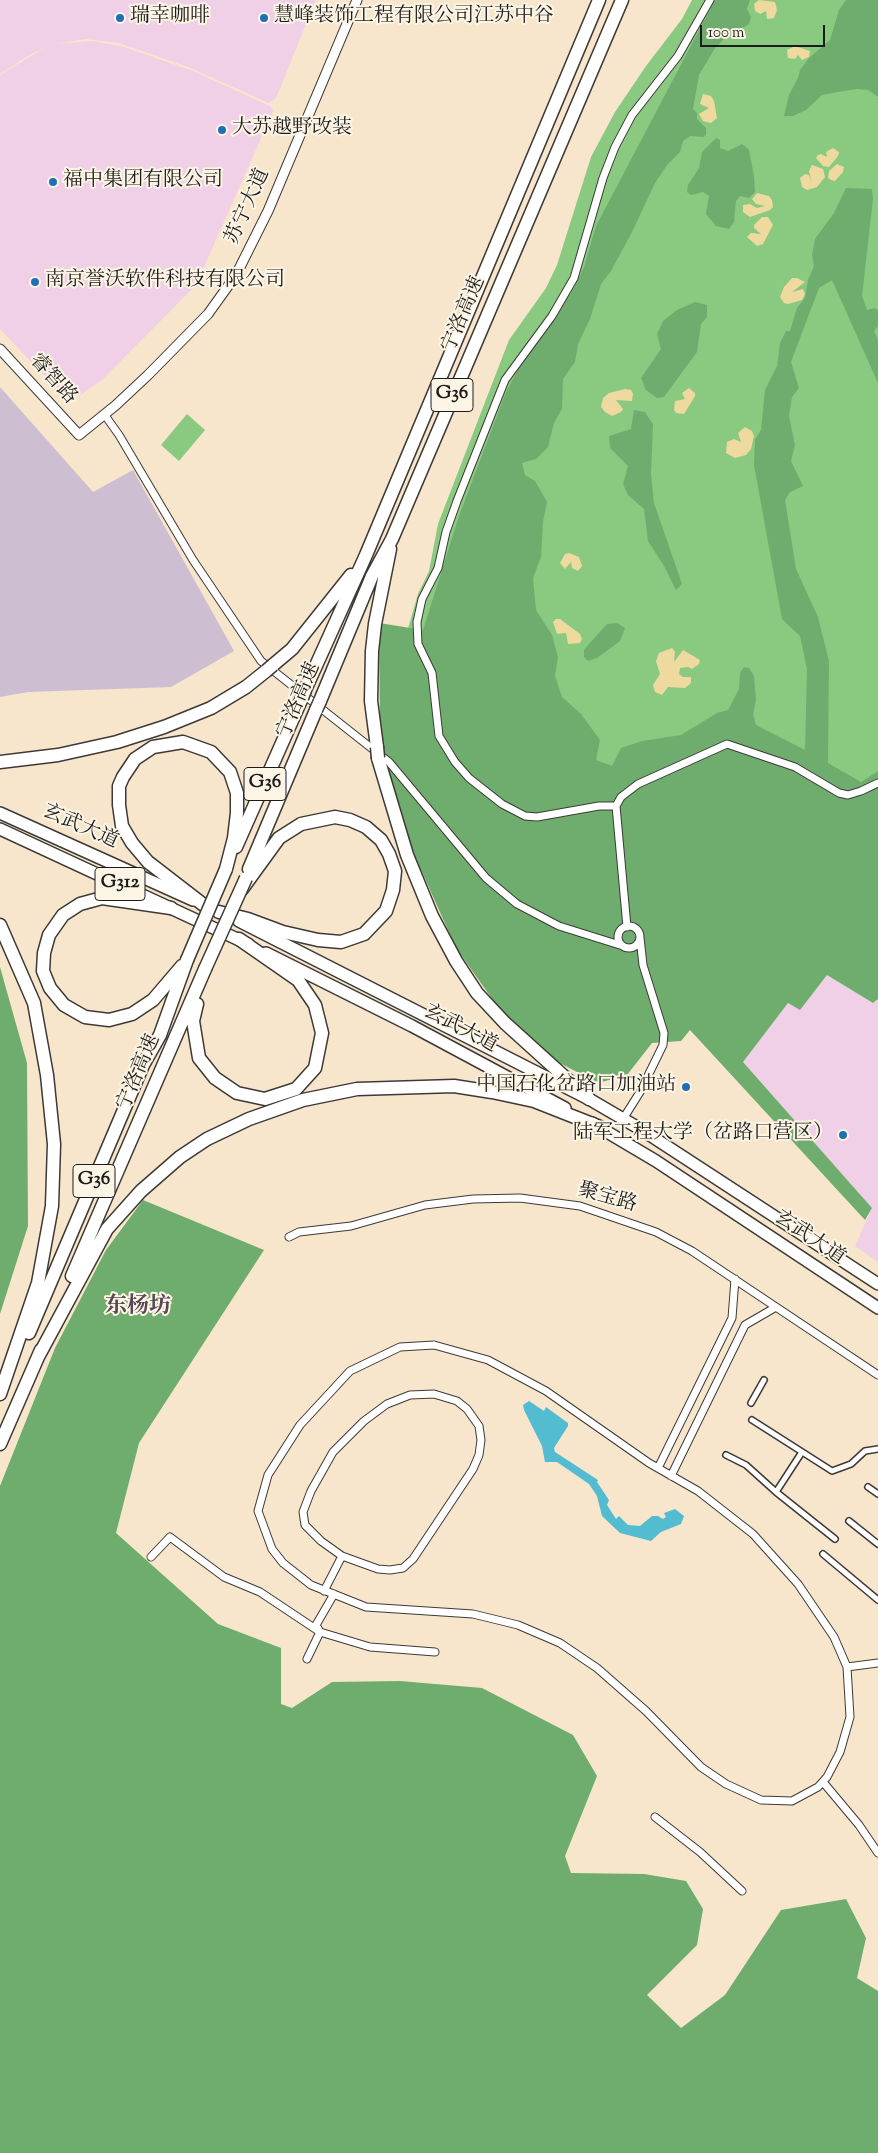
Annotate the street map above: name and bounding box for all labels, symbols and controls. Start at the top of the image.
place label: 瑞幸咖啡 [130,6,210,30]
place label: 慧峰装饰工程有限公司江苏中谷 [274,6,554,30]
marker: 瑞幸咖啡 [114,12,126,24]
marker: 慧峰装饰工程有限公司江苏中谷 [258,12,270,24]
scale bar [703,15,828,47]
text: 100 m [708,23,744,44]
place label: 大苏越野改装 [232,118,352,142]
marker: 大苏越野改装 [216,124,228,136]
street label: 苏宁大道 [222,166,276,248]
place label: 福中集团有限公司 [63,170,223,194]
marker: 福中集团有限公司 [47,176,59,188]
place label: 南京誉沃软件科技有限公司 [45,270,285,294]
street label: 宁洛高速 [438,273,492,357]
marker: 南京誉沃软件科技有限公司 [29,276,41,288]
street label: 睿智路 [23,350,81,410]
road number: G36 [431,378,473,412]
street label: 宁洛高速 [273,659,327,743]
road number: G36 [244,768,286,801]
street label: 玄武大道 [39,801,121,855]
road number: G312 [95,868,145,901]
street label: 玄武大道 [419,1001,501,1059]
street label: 宁洛高速 [113,1031,167,1115]
place label: 中国石化岔路口加油站 [476,1075,676,1099]
marker: 中国石化岔路口加油站 [680,1081,692,1093]
place label: 陆军工程大学（岔路口营区） [573,1123,833,1147]
marker: 陆军工程大学（岔路口营区） [837,1129,849,1141]
road number: G36 [73,1164,115,1198]
street label: 聚宝路 [575,1179,639,1219]
street label: 玄武大道 [769,1207,849,1271]
district label: 东杨坊 [105,1295,171,1321]

